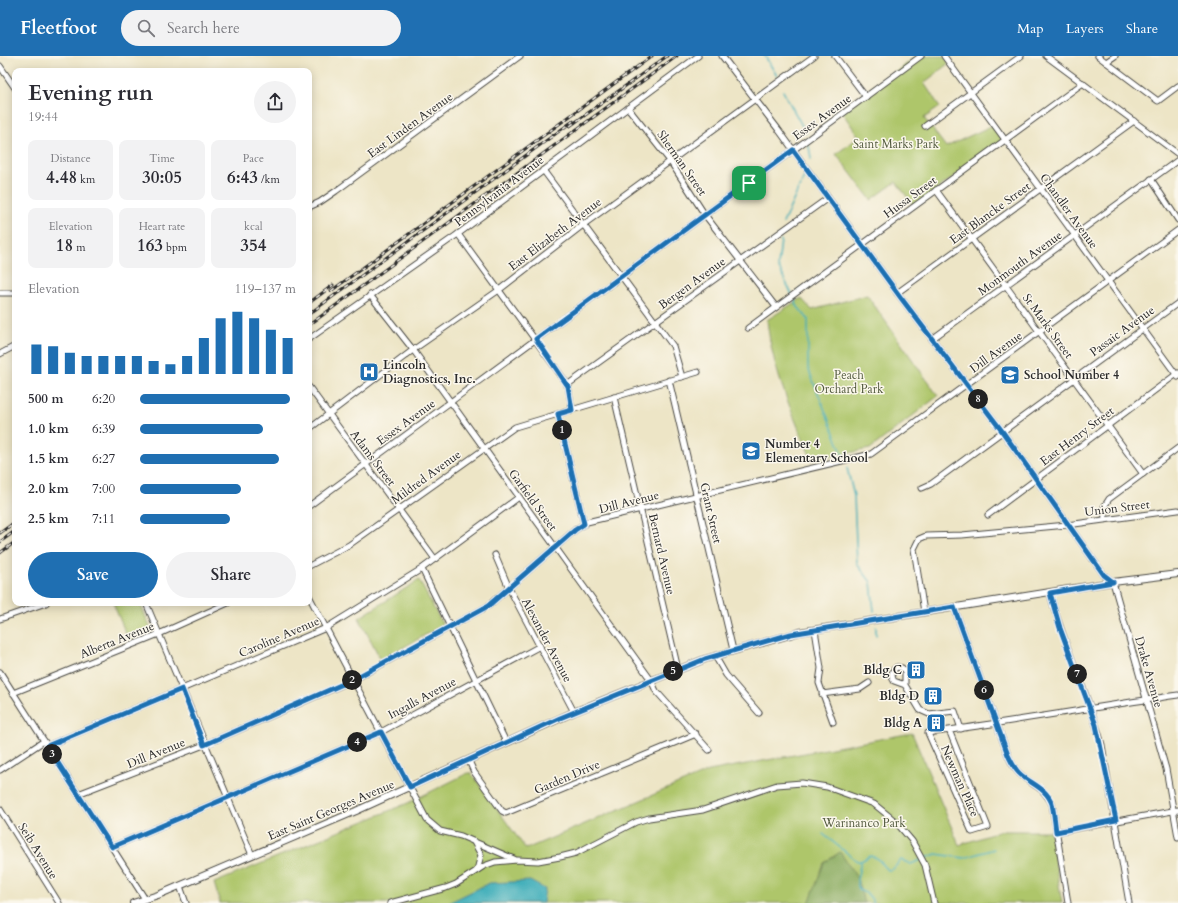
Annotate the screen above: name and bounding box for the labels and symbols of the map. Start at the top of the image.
street label: East Linden Avenue [364,89,456,161]
street label: Essex Avenue [789,90,855,144]
street label: Sherman Street [653,127,711,199]
park label: Saint Marks Park [853,136,940,152]
street label: Pennsylvania Avenue [451,152,547,230]
pin [732,166,766,200]
street label: Chandler Avenue [1036,170,1102,252]
street label: Hussa Street [880,172,940,222]
street label: East Blancke Street [946,178,1034,248]
street label: East Elizabeth Avenue [505,194,605,274]
street label: Monmouth Avenue [975,227,1065,299]
street label: Bergen Avenue [655,253,729,313]
street label: St Marks Street [1019,290,1077,362]
street label: Passaic Avenue [1086,302,1158,360]
street label: Dill Avenue [966,327,1026,377]
place label: Lincoln Diagnostics, Inc. [383,357,476,387]
hospital icon: Lincoln Diagnostics, Inc. [358,361,380,383]
school or university icon: School Number 4 [999,364,1021,386]
park label: Peach Orchard Park [814,367,884,397]
place label: School Number 4 [1024,367,1119,383]
pin: 8 [968,389,988,409]
street label: Essex Avenue [373,395,439,449]
street label: East Henry Street [1037,403,1117,469]
pin: 1 [552,420,572,440]
street label: Adams Street [347,427,399,489]
place label: Number 4 Elementary School [765,436,868,466]
school or university icon: Number 4 Elementary School [740,440,762,462]
street label: Mildred Avenue [388,446,464,508]
street label: Garfield Street [505,466,561,534]
street label: Grant Street [696,481,726,545]
street label: Dill Avenue [597,487,661,517]
street label: Union Street [1084,496,1151,520]
street label: Bernard Avenue [645,512,679,596]
street label: Alexander Avenue [518,595,576,685]
street label: Caroline Avenue [236,613,322,661]
street label: Alberta Avenue [77,618,157,662]
street label: Drake Avenue [1131,635,1167,709]
building icon: Bldg C [905,659,927,681]
pin: 5 [663,661,683,681]
place label: Bldg C [863,662,902,678]
pin: 7 [1067,664,1087,684]
pin: 2 [342,670,362,690]
street label: Ingalls Avenue [385,673,459,723]
pin: 6 [974,680,994,700]
building icon: Bldg D [922,685,944,707]
place label: Bldg D [879,688,919,704]
building icon: Bldg A [925,712,947,734]
place label: Bldg A [884,715,922,731]
pin: 4 [347,732,367,752]
street label: Dill Avenue [125,734,187,772]
street label: Newman Place [937,743,983,819]
pin: 3 [42,744,62,764]
street label: Garden Drive [532,756,602,798]
street label: East Saint Georges Avenue [265,776,397,844]
park label: Warinanco Park [821,815,906,831]
street label: Seib Avenue [14,820,62,882]

